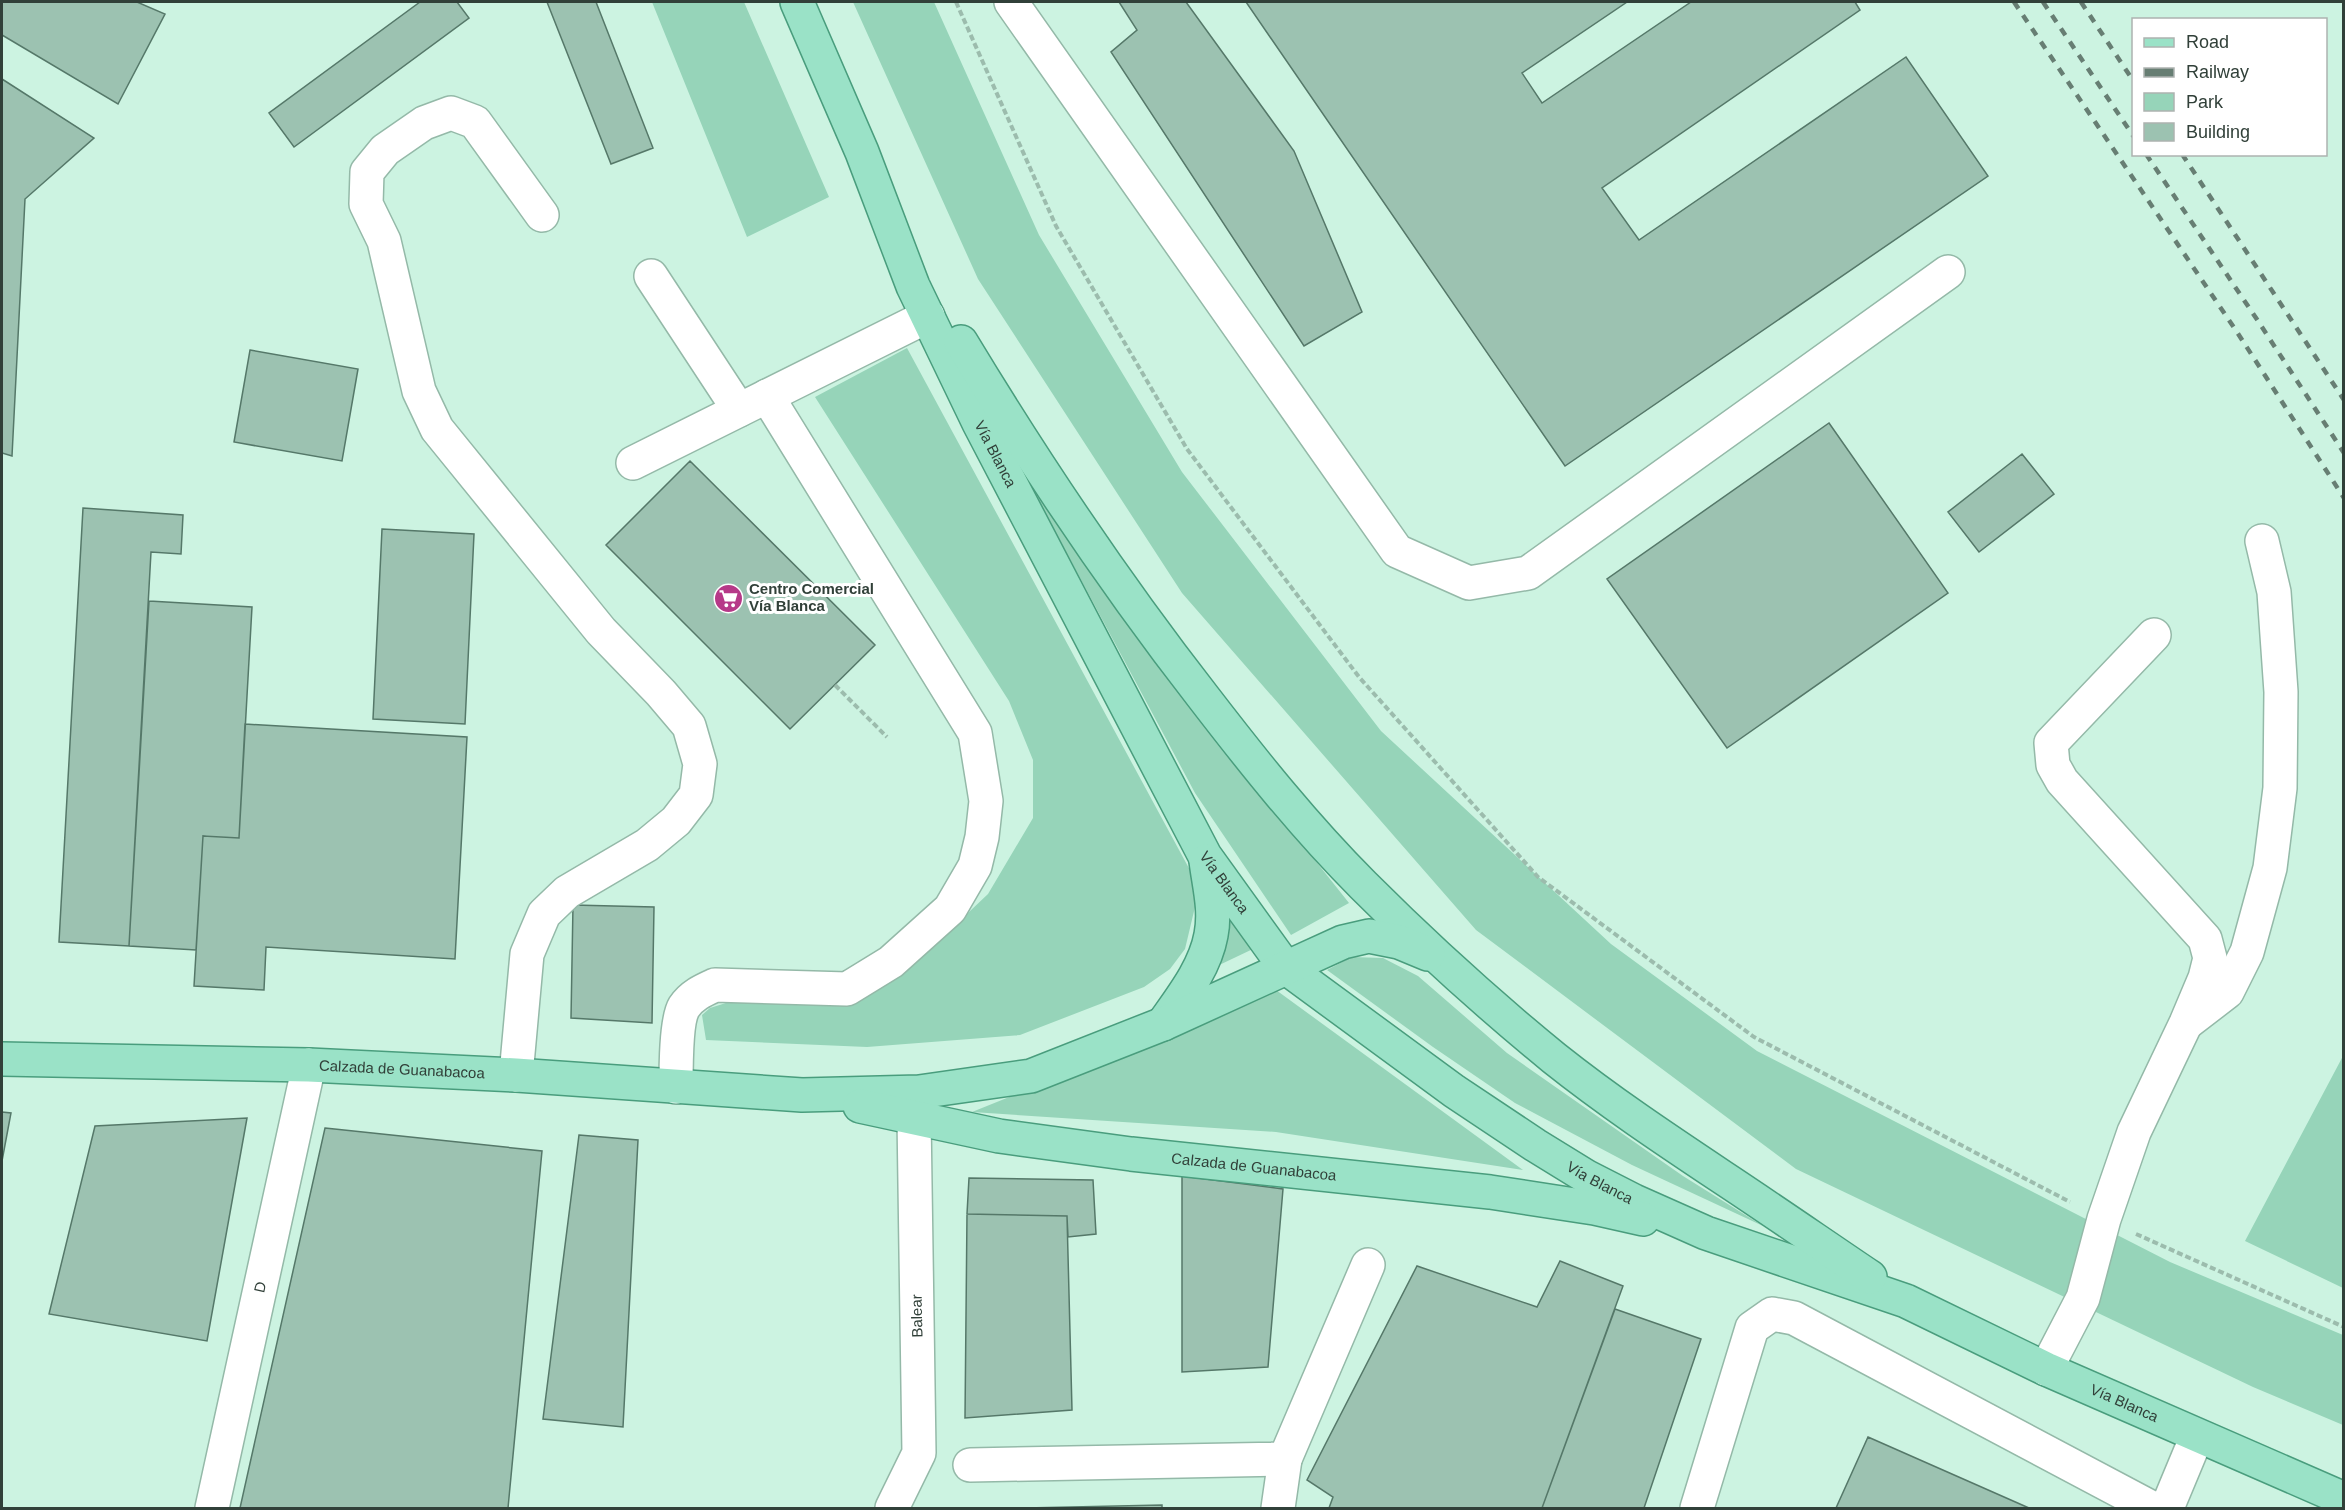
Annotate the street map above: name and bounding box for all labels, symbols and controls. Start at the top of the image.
legend [2132,18,2327,156]
text: Road [2186,32,2229,52]
text: Railway [2186,62,2249,82]
text: Park [2186,92,2224,112]
text: Building [2186,122,2250,142]
street label: Vía Blanca [971,418,1020,491]
place label: Centro Comercial Vía Blanca [749,580,874,614]
supermarket icon: Centro Comercial Vía Blanca [712,582,744,614]
street label: Vía Blanca [1196,848,1253,917]
street label: Calzada de Guanabacoa [319,1056,486,1082]
street label: Calzada de Guanabacoa [1171,1149,1338,1184]
street label: Vía Blanca [1564,1158,1636,1207]
street label: D [250,1280,269,1294]
street label: Balear [908,1294,925,1338]
street label: Vía Blanca [2088,1380,2162,1425]

